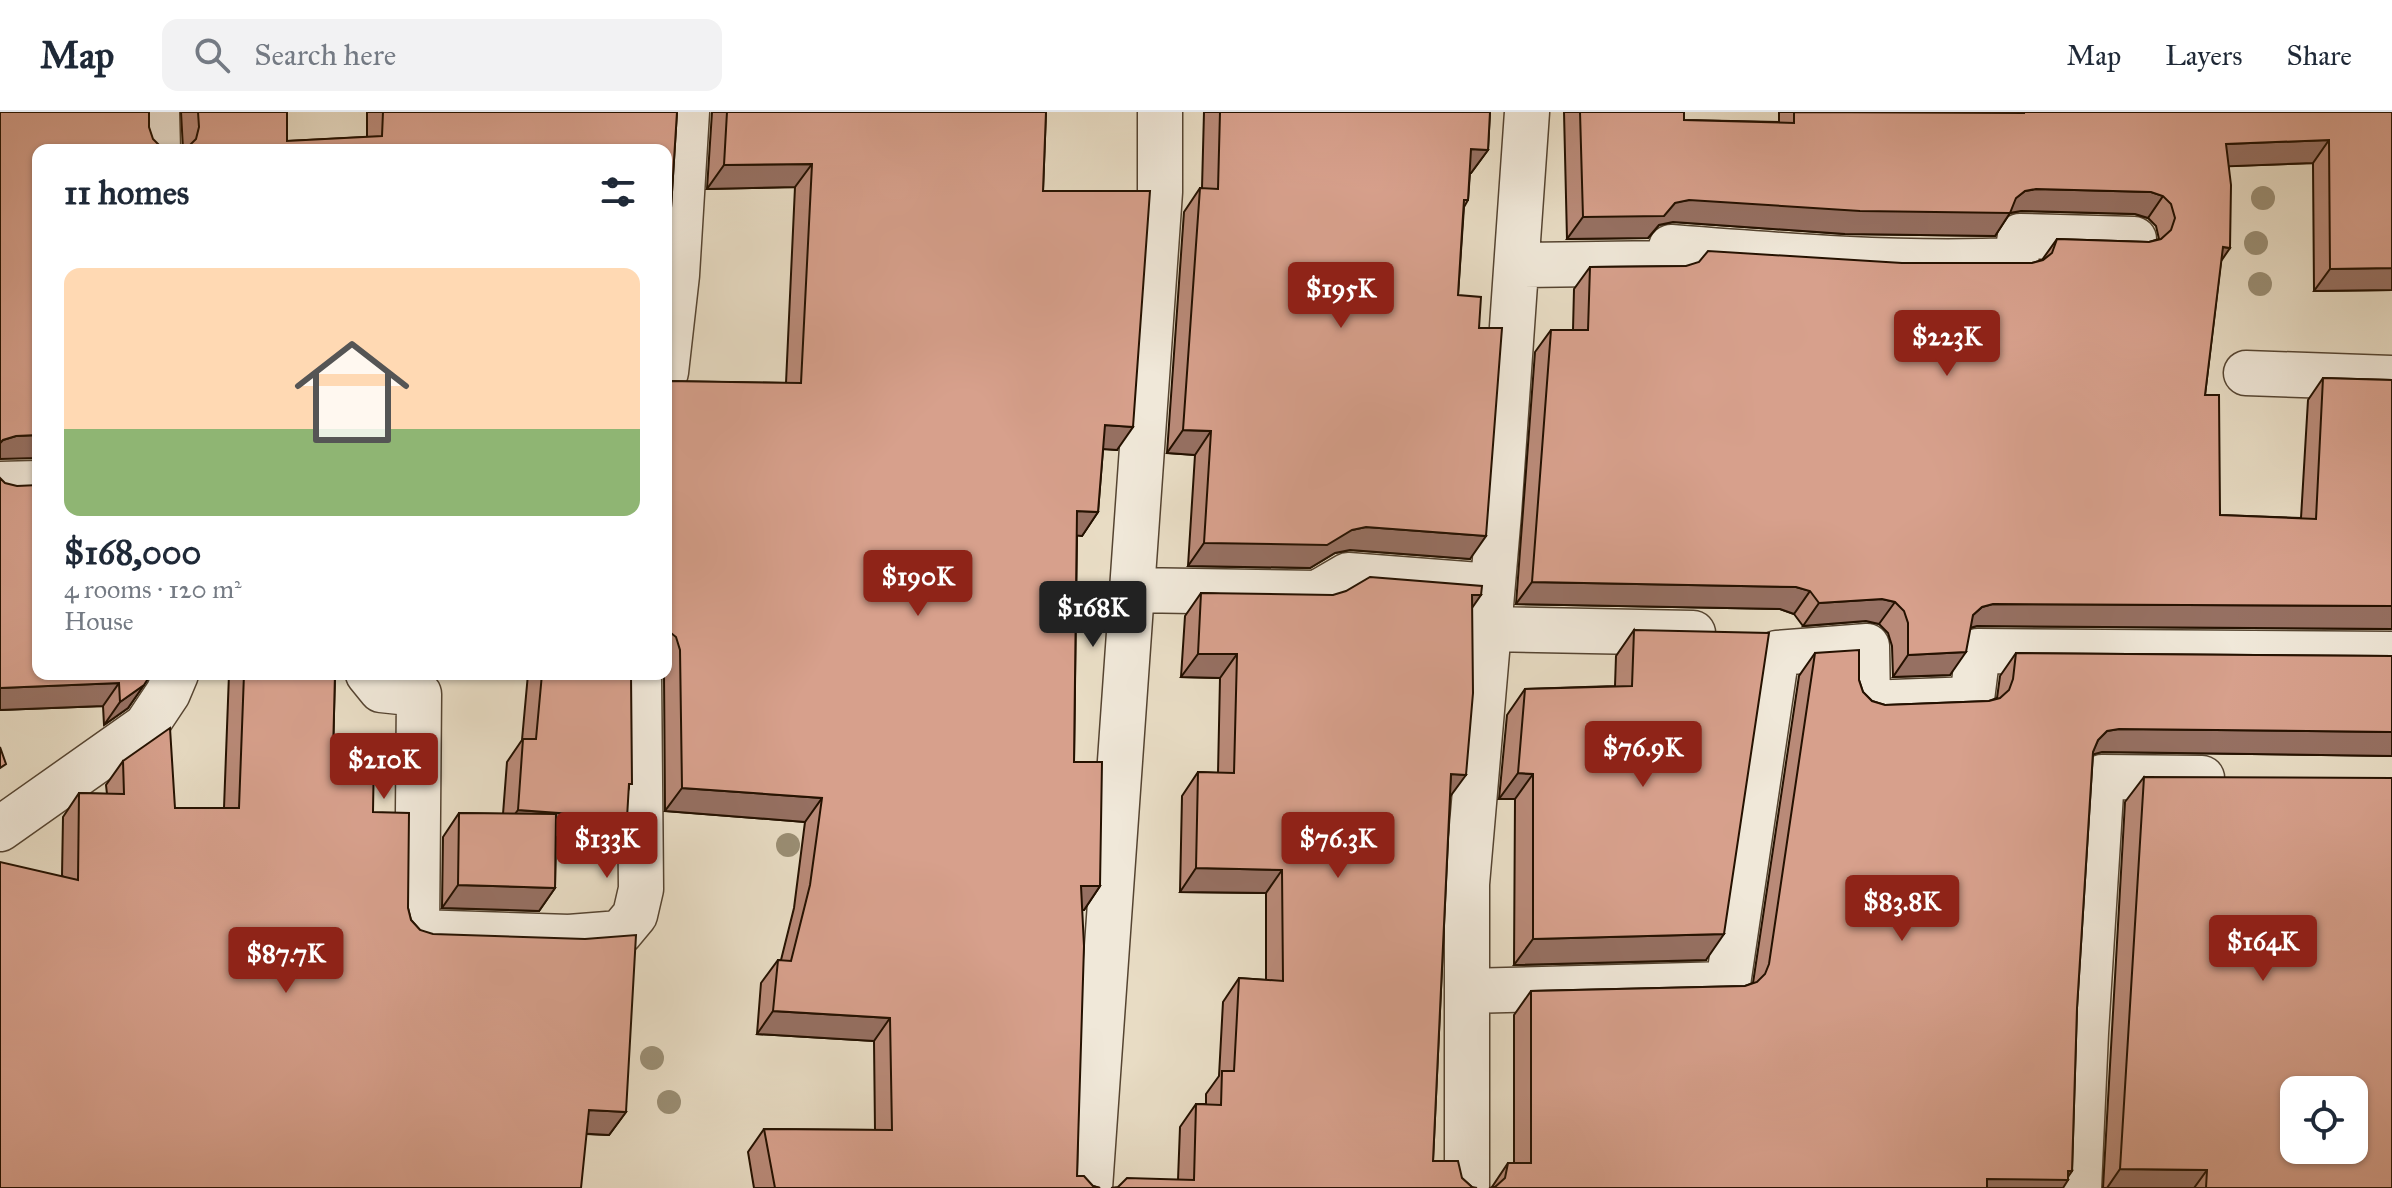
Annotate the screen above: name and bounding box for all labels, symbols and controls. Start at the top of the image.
search box [162,19,722,91]
text: Map [40,32,114,78]
icon: search [190,33,234,77]
text: Search here [254,37,396,73]
text: Map [2066,38,2121,73]
text: Layers [2165,38,2243,73]
text: Share [2287,38,2352,73]
icon: filters [596,170,640,214]
text: 11 homes [64,172,189,213]
pin: $195K [1285,262,1397,330]
text: $195K [1306,272,1376,304]
pin: $223K [1891,310,2003,378]
icon: home [280,320,424,464]
text: $223K [1912,320,1982,352]
text: $168,000 [64,532,201,573]
pin: $190K [862,550,974,618]
text: $190K [881,560,955,592]
text: 4 rooms · 120 m² [64,573,242,605]
pin: $168K [1037,581,1149,649]
text: $168K [1057,591,1129,623]
text: House [64,605,134,637]
pin: $76.9K [1578,721,1708,789]
text: $76.9K [1603,731,1683,763]
pin: $210K [328,733,440,801]
text: $210K [348,743,420,775]
pin: $133K [551,812,663,880]
pin: $76.3K [1273,812,1403,880]
text: $133K [574,822,640,854]
text: $76.3K [1300,822,1376,854]
pin: $83.8K [1837,875,1967,943]
text: $83.8K [1863,885,1941,917]
pin: $164K [2207,915,2319,983]
text: $164K [2227,925,2299,957]
pin: $87.7K [221,927,351,995]
text: $87.7K [246,937,326,969]
map controls [2280,1076,2368,1164]
button: locate [2280,1076,2368,1164]

